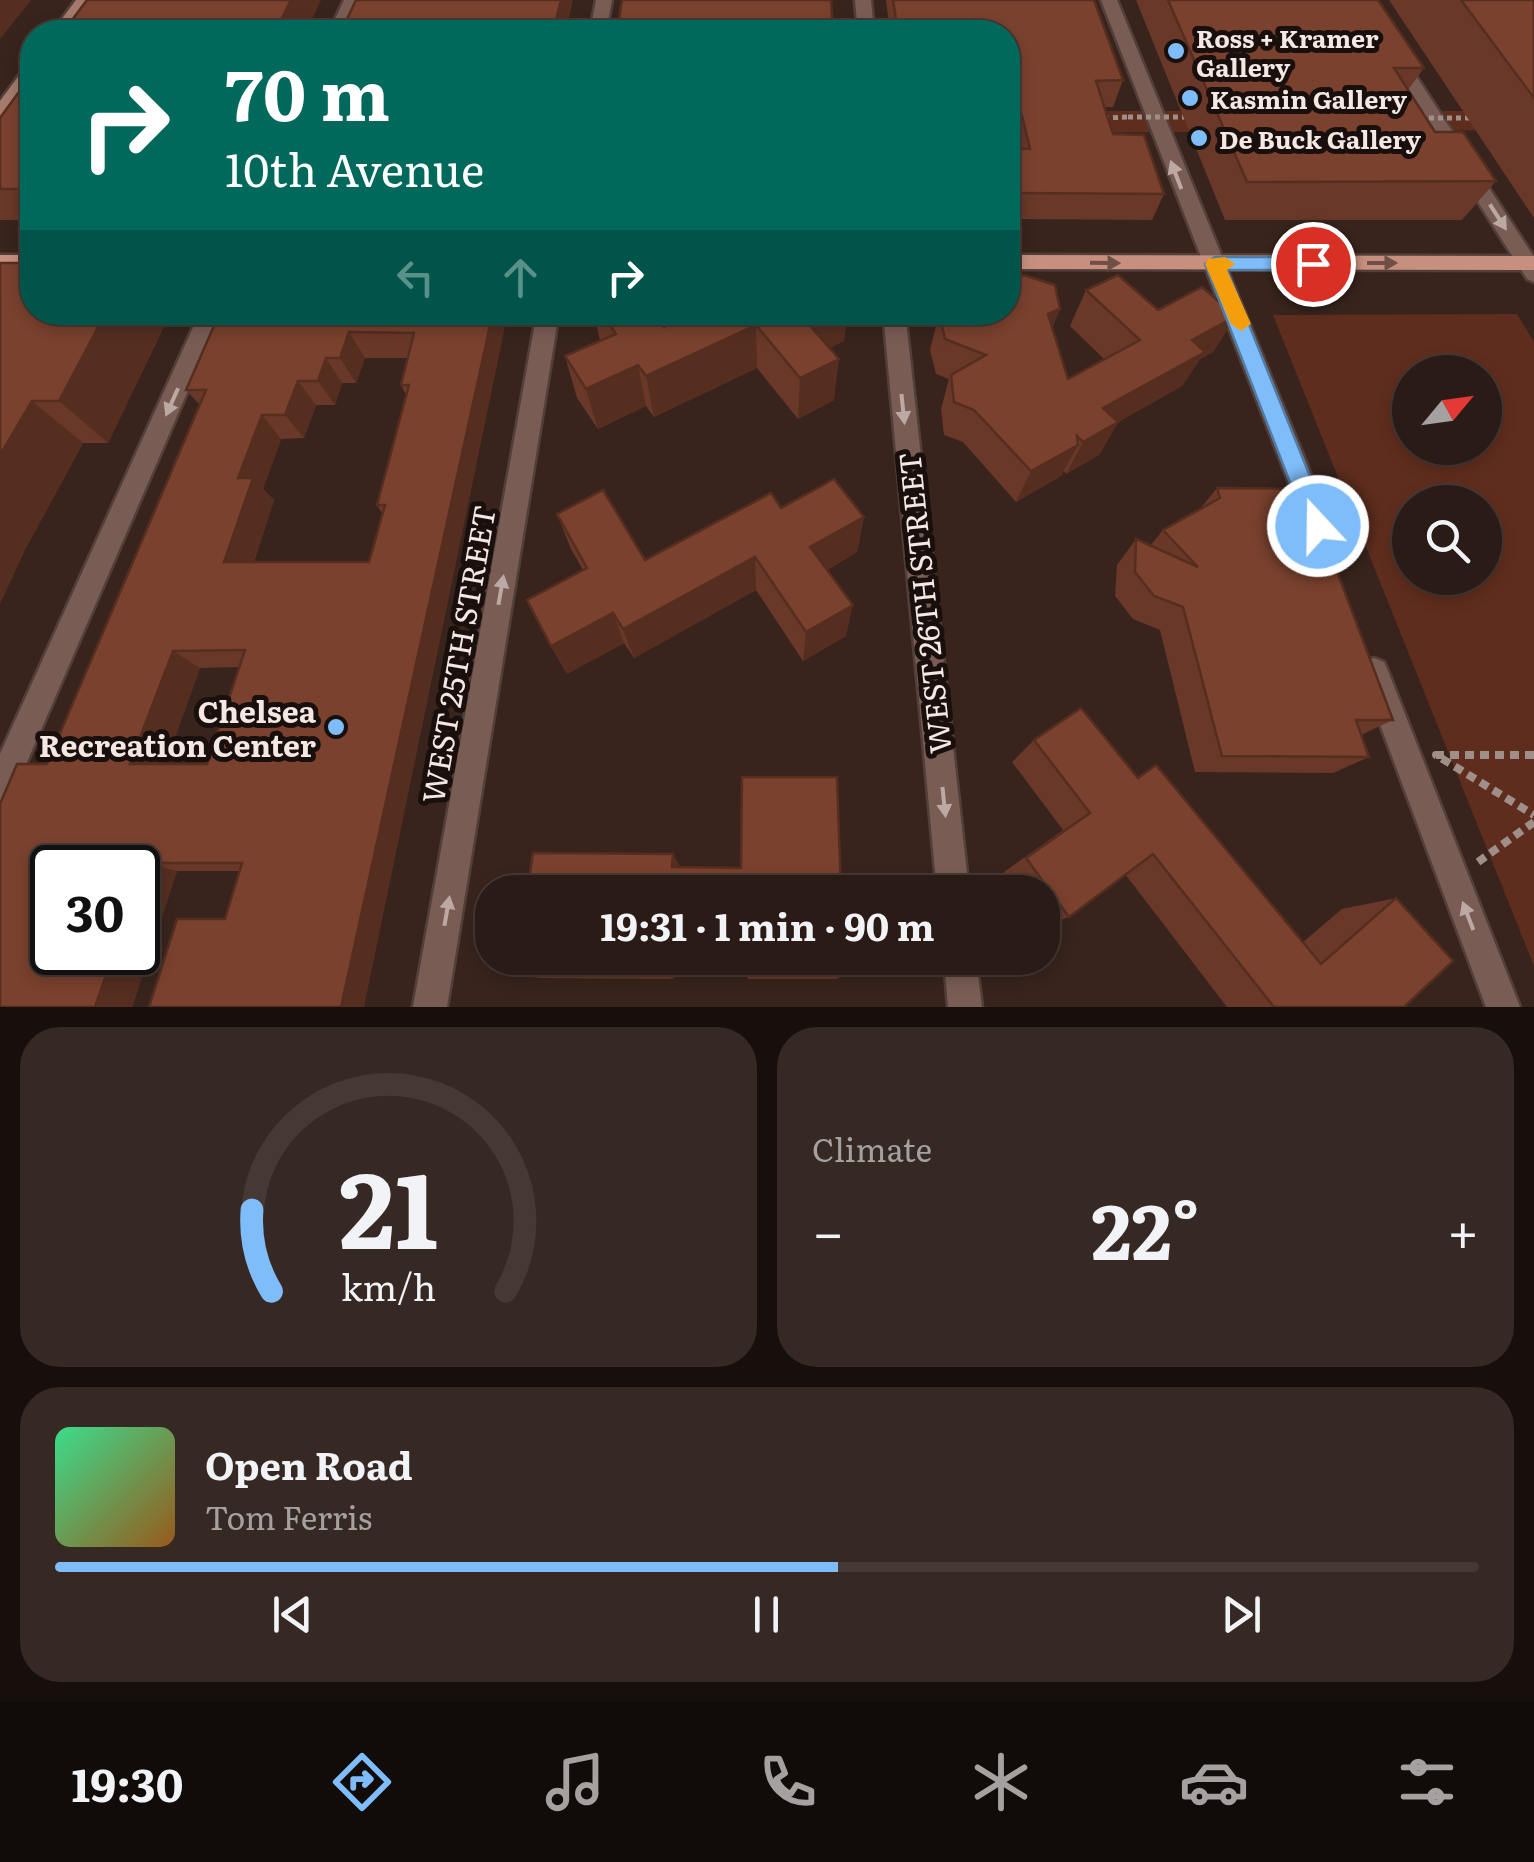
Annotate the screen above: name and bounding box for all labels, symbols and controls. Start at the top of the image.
place label: Ross + Kramer Gallery [1196,19,1379,85]
text: 70 m [225,39,390,143]
marker: Ross + Kramer Gallery [1165,40,1187,62]
icon: right [60,60,190,190]
place label: Kasmin Gallery [1210,80,1408,117]
marker: Kasmin Gallery [1179,87,1201,109]
place label: De Buck Gallery [1219,120,1422,157]
marker: De Buck Gallery [1188,127,1210,149]
text: 10th Avenue [225,134,484,201]
one-way arrow [1168,159,1183,189]
one-way arrow [1488,203,1506,231]
pin [1271,222,1356,307]
icon: arrive [1286,237,1341,292]
icon: left [388,250,443,305]
icon: ahead [493,250,548,305]
icon: right [598,250,653,305]
one-way arrow [1089,255,1121,271]
one-way arrow [1367,255,1399,271]
north arrow [1392,355,1502,465]
map controls [1392,355,1502,595]
one-way arrow [163,388,180,417]
one-way arrow [896,394,912,426]
street label: WEST 26TH STREET [885,450,961,756]
position arrow [1266,474,1370,578]
button: search [1392,485,1502,595]
street label: WEST 25TH STREET [409,502,505,806]
one-way arrow [494,574,509,606]
place label: Chelsea Recreation Center [39,688,317,766]
marker: Chelsea Recreation Center [325,716,347,738]
one-way arrow [936,787,952,819]
speed limit sign: 30 [30,845,160,975]
one-way arrow [439,895,455,926]
text: 19:31 · 1 min · 90 m [600,896,935,953]
one-way arrow [1460,901,1475,931]
text: Climate [812,1124,932,1172]
text: 21 [339,1127,438,1281]
text: 22° [1091,1172,1200,1283]
text: − [812,1188,844,1270]
text: + [1447,1188,1479,1270]
text: km/h [341,1259,436,1312]
text: Open Road [205,1435,413,1492]
text: Tom Ferris [205,1492,372,1540]
icon: previous [265,1587,320,1642]
icon: pause [739,1587,794,1642]
icon: next [1214,1587,1269,1642]
icon: directions [327,1747,397,1817]
icon: music [540,1747,610,1817]
icon: phone [753,1747,823,1817]
icon: climate [966,1747,1036,1817]
icon: car [1179,1747,1249,1817]
icon: filters [1392,1747,1462,1817]
text: 19:30 [72,1749,183,1816]

